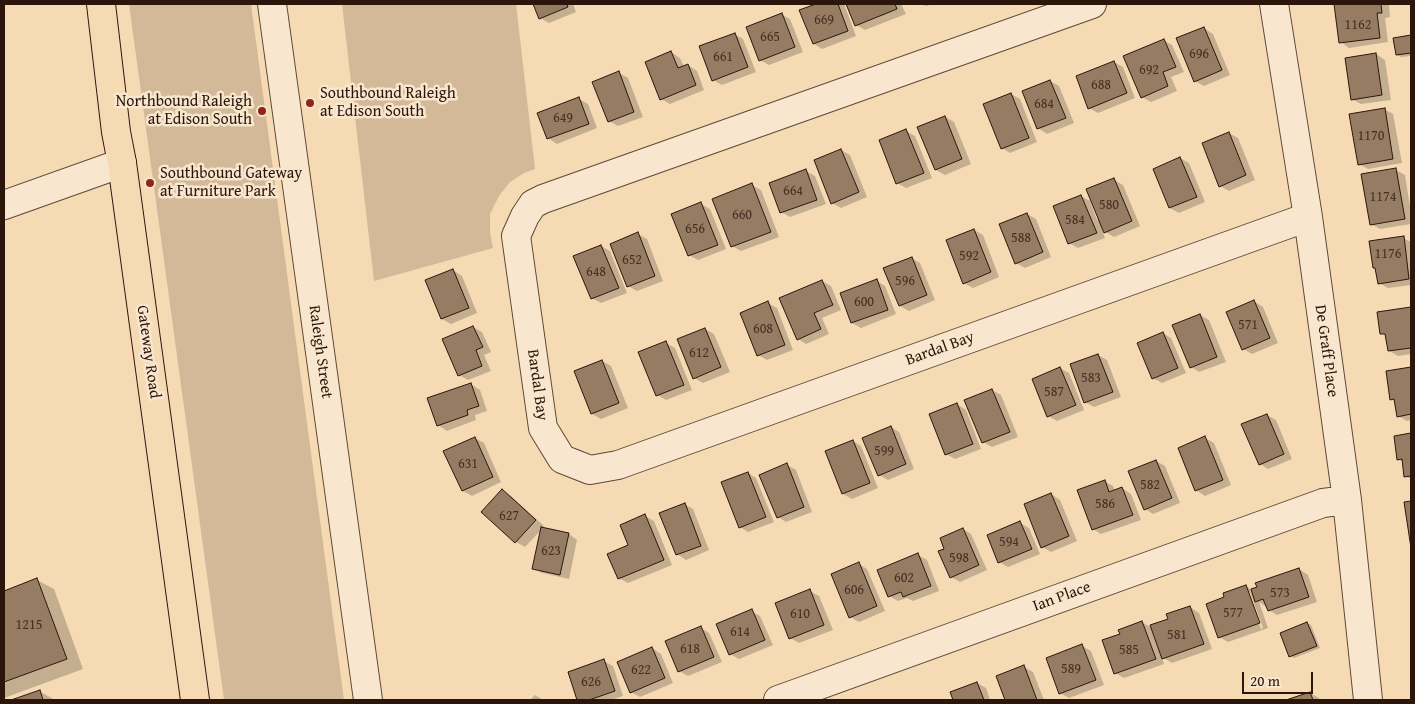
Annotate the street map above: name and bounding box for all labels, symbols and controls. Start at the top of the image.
house number: 669 [814,12,834,28]
house number: 1162 [1345,17,1371,33]
house number: 665 [760,29,780,45]
house number: 696 [1189,46,1209,62]
house number: 661 [713,49,733,65]
house number: 692 [1139,62,1159,78]
house number: 688 [1091,77,1111,93]
place label: Southbound Raleigh at Edison South [320,84,456,122]
place label: Northbound Raleigh at Edison South [116,92,252,130]
house number: 684 [1034,96,1054,112]
marker: Southbound Raleigh at Edison South [304,97,316,109]
marker: Northbound Raleigh at Edison South [256,105,268,117]
house number: 649 [553,110,573,126]
house number: 1170 [1358,128,1384,144]
place label: Southbound Gateway at Furniture Park [160,164,302,202]
marker: Southbound Gateway at Furniture Park [144,177,156,189]
house number: 664 [783,183,803,199]
house number: 1174 [1370,189,1396,205]
house number: 580 [1099,197,1119,213]
house number: 660 [732,207,752,223]
house number: 584 [1065,212,1085,228]
house number: 656 [685,221,705,237]
house number: 588 [1011,230,1031,246]
house number: 1176 [1375,246,1401,262]
house number: 592 [959,248,979,264]
house number: 652 [622,252,642,268]
house number: 648 [586,264,606,280]
house number: 596 [895,273,915,289]
house number: 600 [854,294,874,310]
street label: Gateway Road [132,304,164,400]
street label: Raleigh Street [304,304,336,400]
street label: De Graff Place [1310,304,1342,398]
house number: 571 [1238,317,1258,333]
house number: 608 [753,321,773,337]
street label: Bardal Bay [903,328,977,370]
house number: 612 [689,345,709,361]
street label: Bardal Bay [522,348,552,422]
house number: 583 [1081,370,1101,386]
house number: 587 [1044,384,1064,400]
house number: 599 [874,443,894,459]
house number: 631 [458,456,478,472]
house number: 582 [1140,477,1160,493]
house number: 586 [1095,496,1115,512]
house number: 627 [499,508,519,524]
house number: 594 [999,534,1019,550]
house number: 623 [541,543,561,559]
house number: 598 [949,550,969,566]
house number: 602 [894,570,914,586]
street label: Ian Place [1030,578,1094,616]
house number: 606 [844,582,864,598]
house number: 573 [1270,585,1290,601]
house number: 577 [1223,605,1243,621]
house number: 610 [790,606,810,622]
house number: 1215 [16,617,42,633]
house number: 614 [730,624,750,640]
house number: 581 [1167,627,1187,643]
house number: 618 [680,641,700,657]
house number: 585 [1119,642,1139,658]
house number: 589 [1061,661,1081,677]
house number: 622 [631,662,651,678]
scale bar [1245,662,1316,694]
text: 20 m [1250,670,1280,691]
house number: 626 [581,674,601,690]

